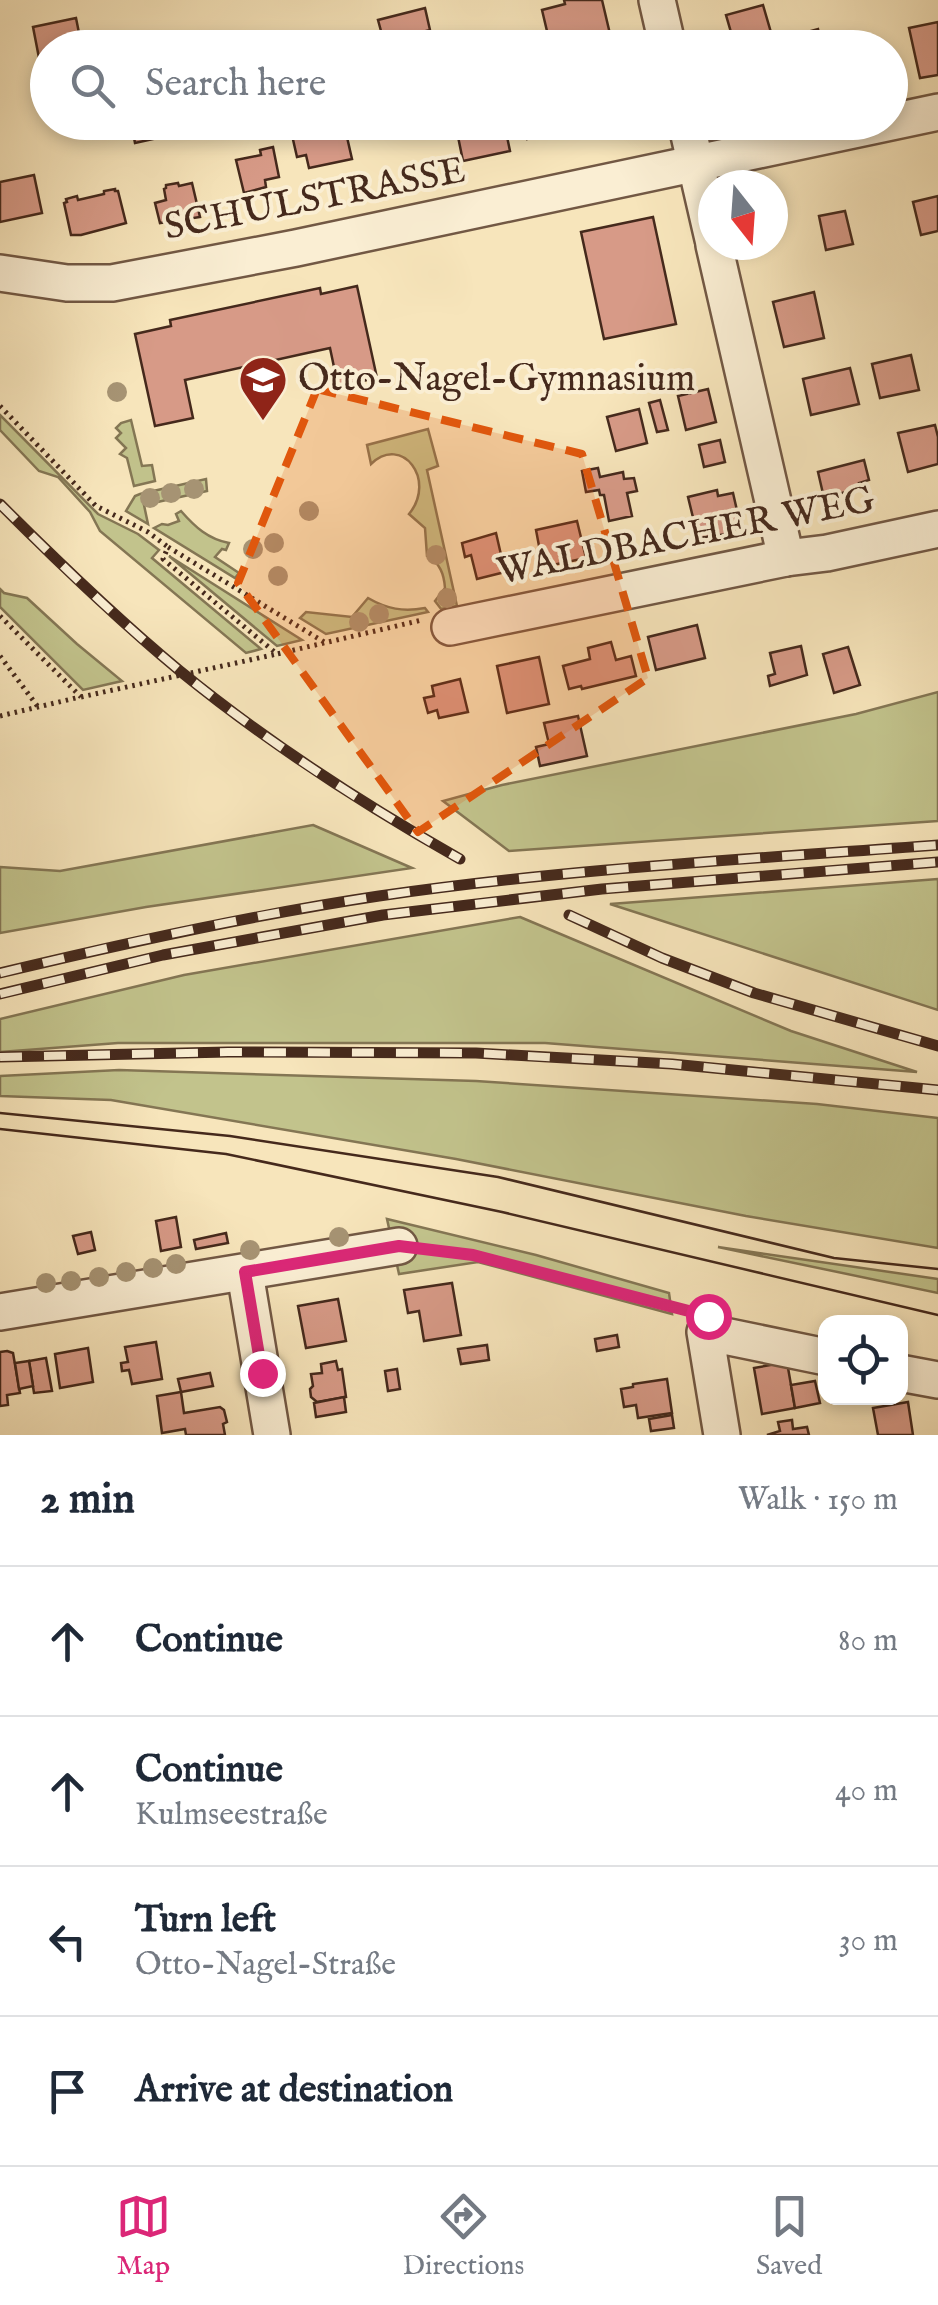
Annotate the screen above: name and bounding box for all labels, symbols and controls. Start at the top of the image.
search box [30,30,908,140]
icon: search [65,58,120,113]
text: Search here [145,61,326,109]
street label: SCHULSTRASSE [161,147,469,253]
north arrow [698,170,788,260]
school or university icon: Otto-Nagel-Gymnasium [237,354,289,422]
place label: Otto-Nagel-Gymnasium [298,356,695,404]
street label: WALDBACHER WEG [493,477,879,597]
route start [686,1294,732,1340]
map controls [818,1315,908,1405]
button: locate [818,1315,908,1405]
route end [240,1351,286,1397]
text: 2 min [40,1474,135,1527]
text: Walk · 150 m [738,1480,898,1521]
icon: ahead [40,1614,95,1669]
text: Continue [135,1617,283,1665]
text: 80 m [838,1621,898,1662]
text: Continue [135,1747,283,1795]
icon: ahead [40,1764,95,1819]
text: 40 m [835,1771,898,1812]
text: Kulmseestraße [135,1795,328,1836]
text: Turn left [135,1897,276,1945]
icon: left [40,1914,95,1969]
text: 30 m [839,1921,898,1962]
text: Otto-Nagel-Straße [135,1945,396,1986]
icon: arrive [40,2064,95,2119]
text: Arrive at destination [135,2067,453,2115]
tab: Map [116,2189,171,2284]
tab: Directions [402,2189,524,2284]
tab: Saved [756,2189,822,2284]

